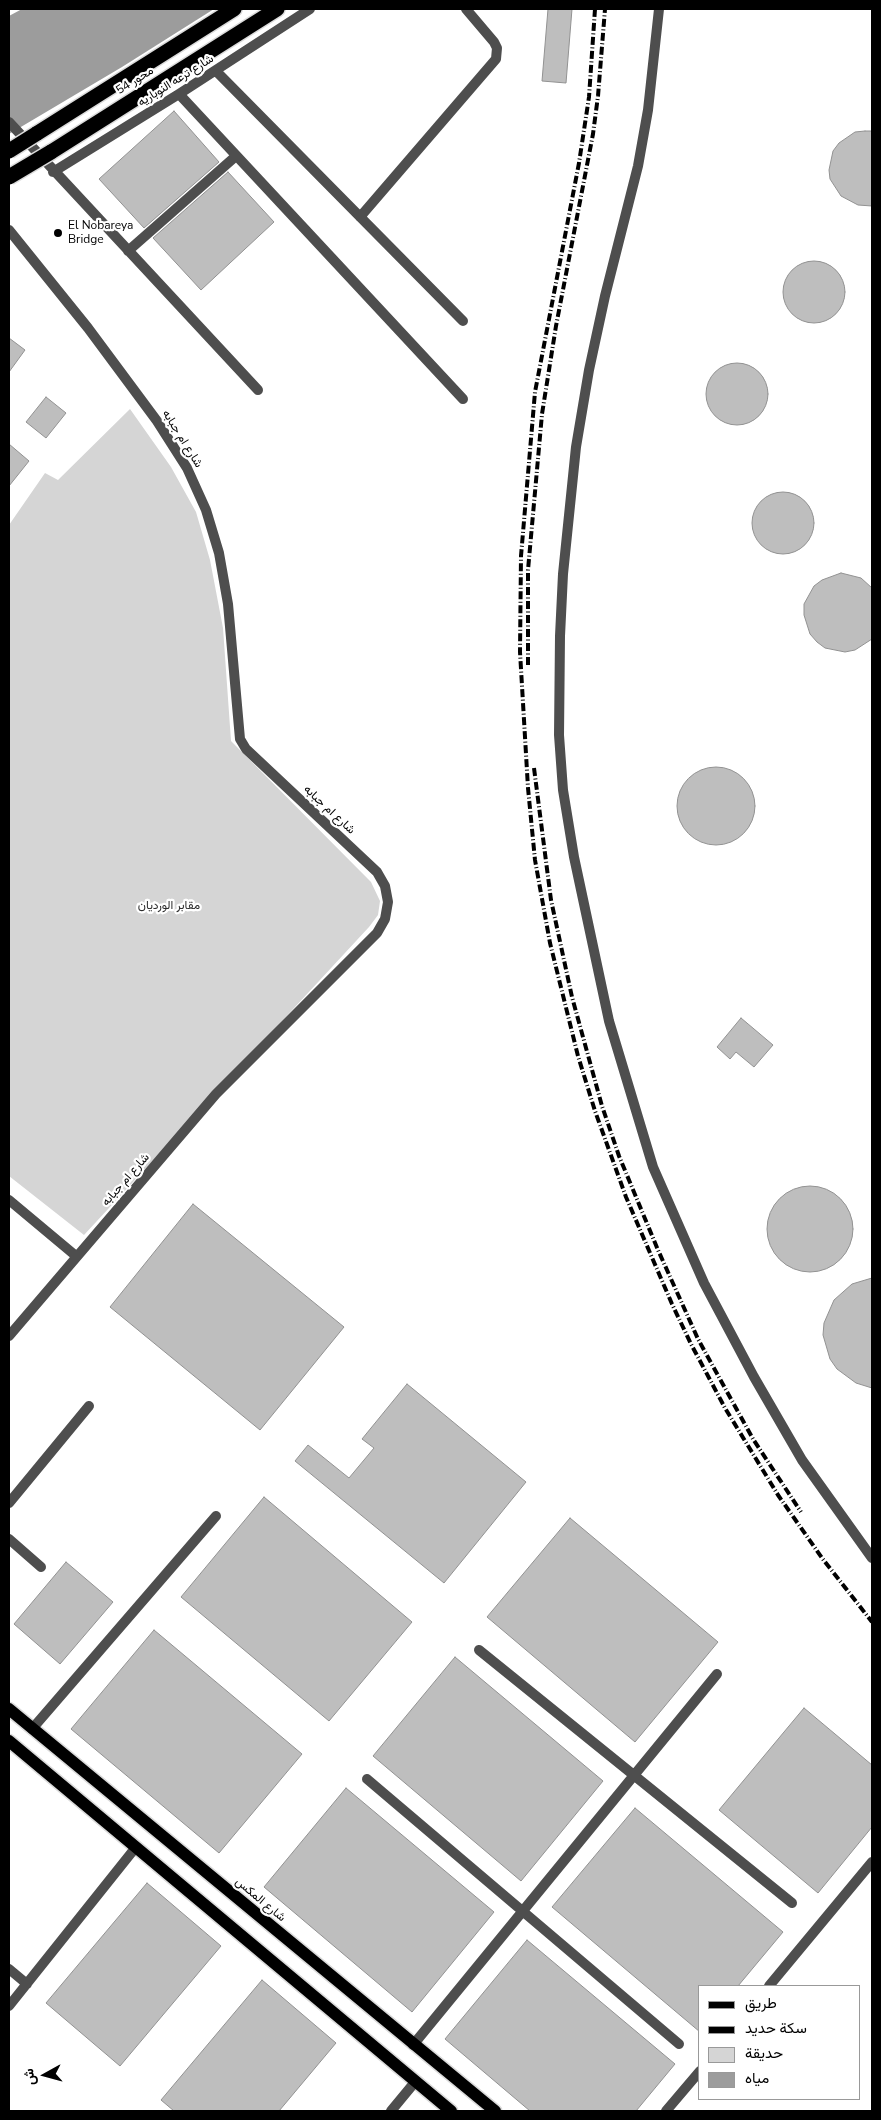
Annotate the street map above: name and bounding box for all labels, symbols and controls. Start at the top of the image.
street label: شارع ترعه النوباريه [135,52,217,110]
street label: محور 54 [114,64,156,98]
place label: El Nobareya Bridge [68,219,133,247]
marker: El Nobareya Bridge [52,227,64,239]
street label: شارع ام جبابه [159,407,205,471]
street label: شارع ام جبابه [300,782,358,838]
park label: مقابر الورديان [138,899,200,913]
street label: شارع ام جبابه [99,1151,153,1209]
street label: شارع المكس [232,1875,288,1925]
legend [698,1985,861,2100]
text: طريق [745,1993,777,2013]
text: سكة حديد [745,2018,807,2038]
text: حديقة [745,2043,783,2063]
north arrow [20,2050,70,2100]
text: ش [19,2067,40,2086]
text: مياه [745,2068,769,2088]

